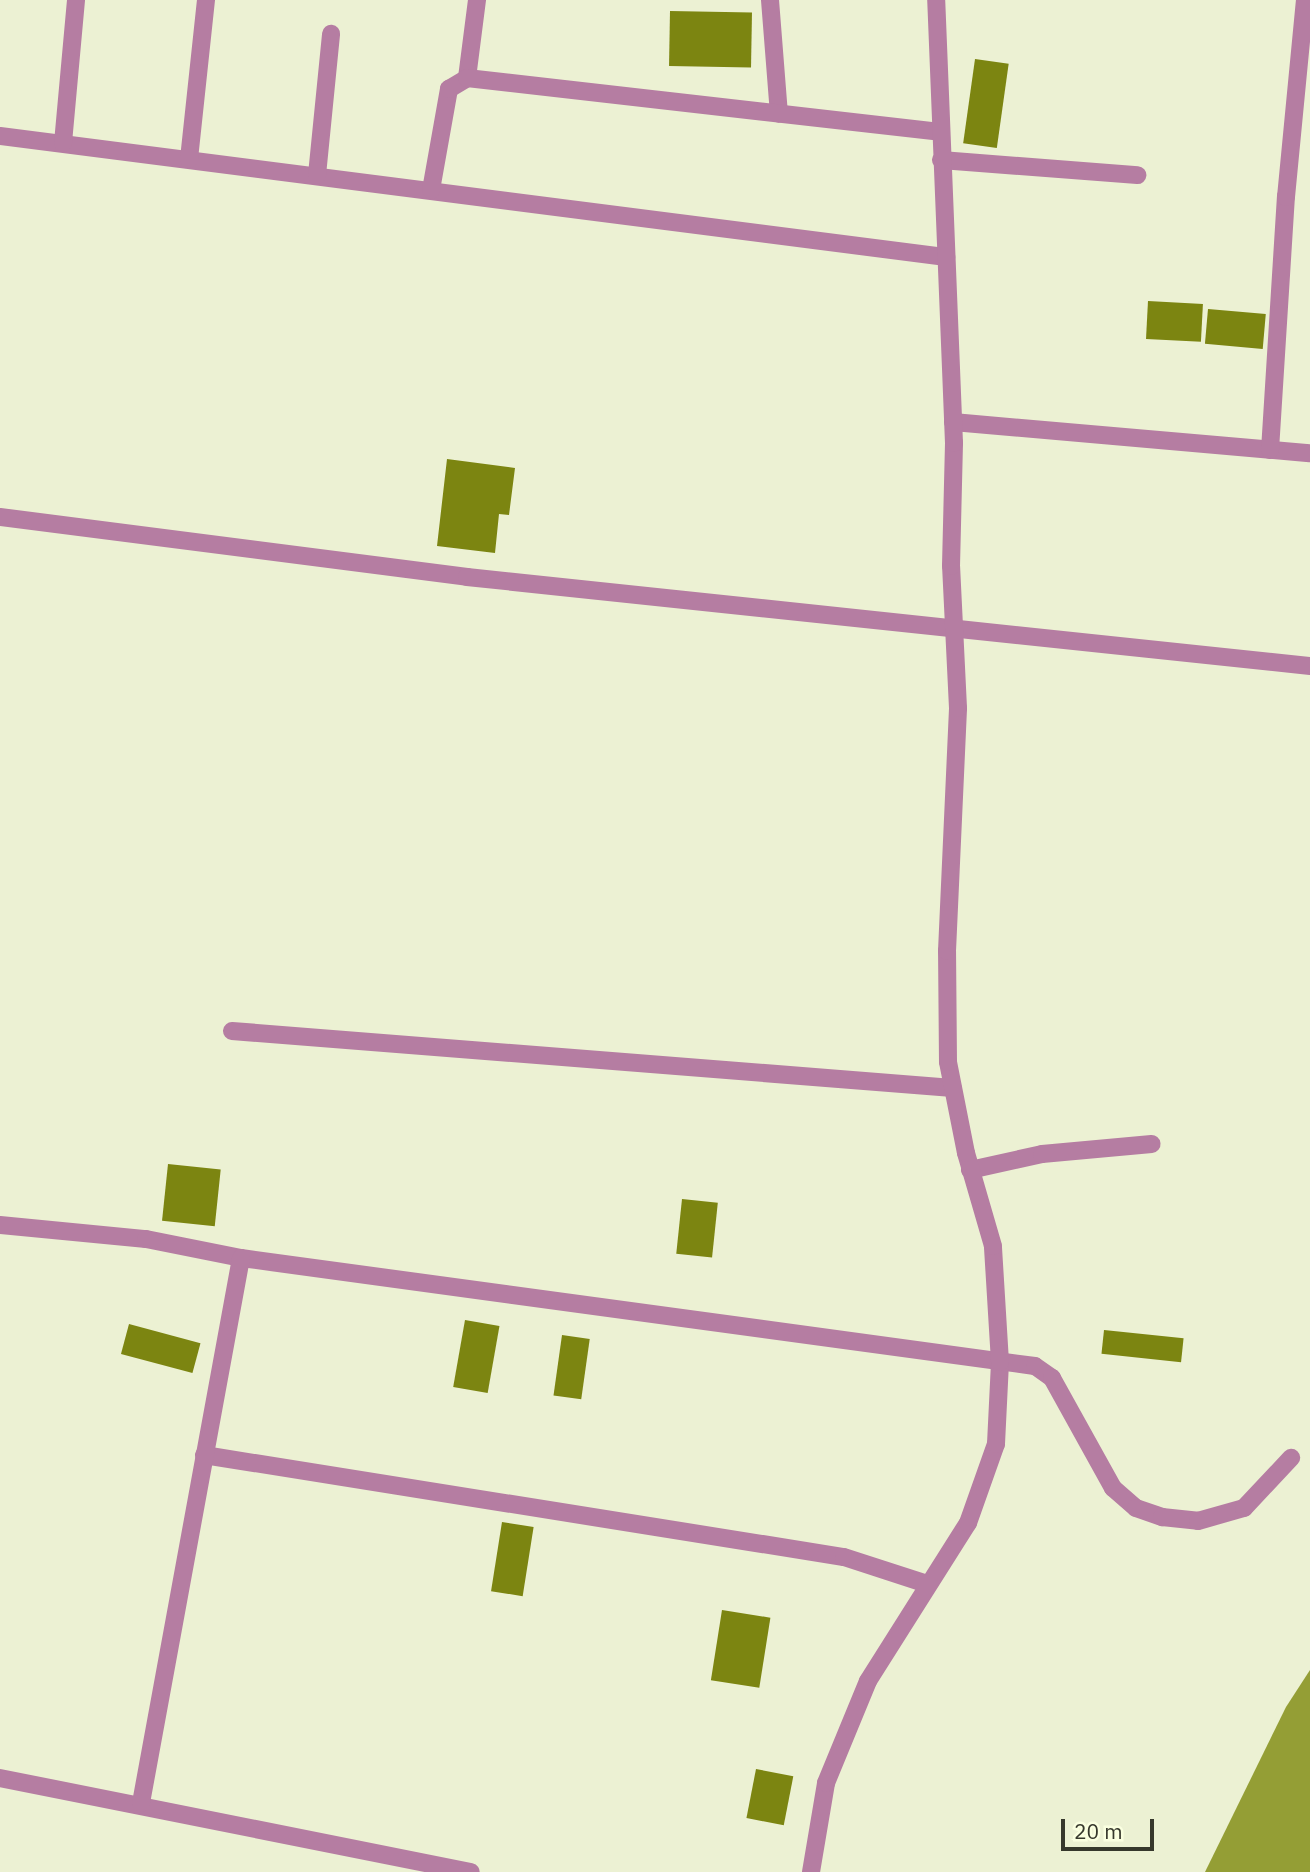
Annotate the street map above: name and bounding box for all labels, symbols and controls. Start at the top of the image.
scale bar [1065,1806,1158,1850]
text: 20 m [1074,1817,1123,1845]

